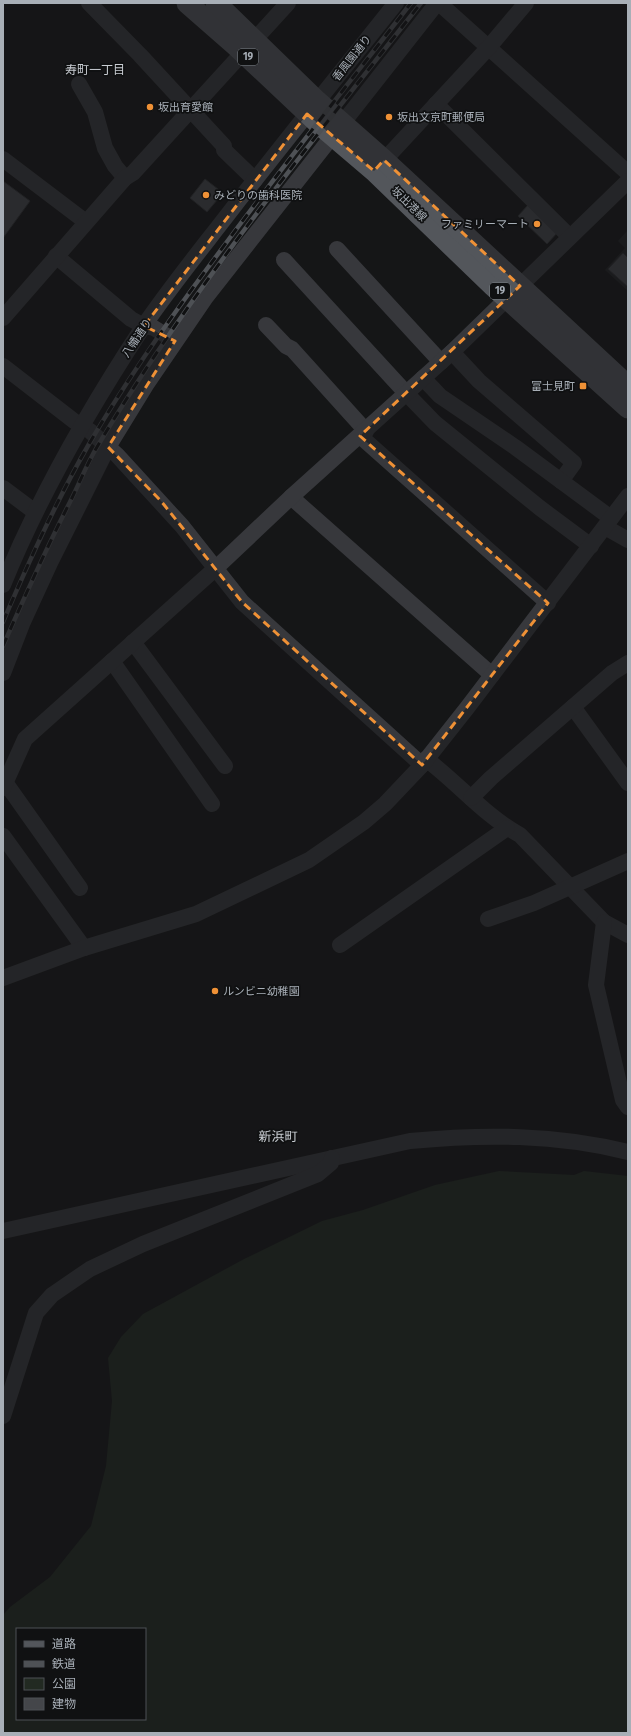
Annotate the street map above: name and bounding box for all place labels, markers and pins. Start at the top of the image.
place label: 坂出育愛館 [158,101,213,114]
marker: 坂出育愛館 [145,102,155,112]
place label: 坂出文京町郵便局 [397,111,485,124]
marker: 坂出文京町郵便局 [384,112,394,122]
place label: みどりの歯科医院 [214,189,302,202]
marker: みどりの歯科医院 [201,190,211,200]
place label: ファミリーマート [441,218,529,231]
marker: ファミリーマート [532,219,542,229]
place label: 富士見町 [531,380,575,393]
marker: 富士見町 [578,381,588,391]
place label: ルンビニ幼稚園 [223,985,300,998]
marker: ルンビニ幼稚園 [210,986,220,996]

